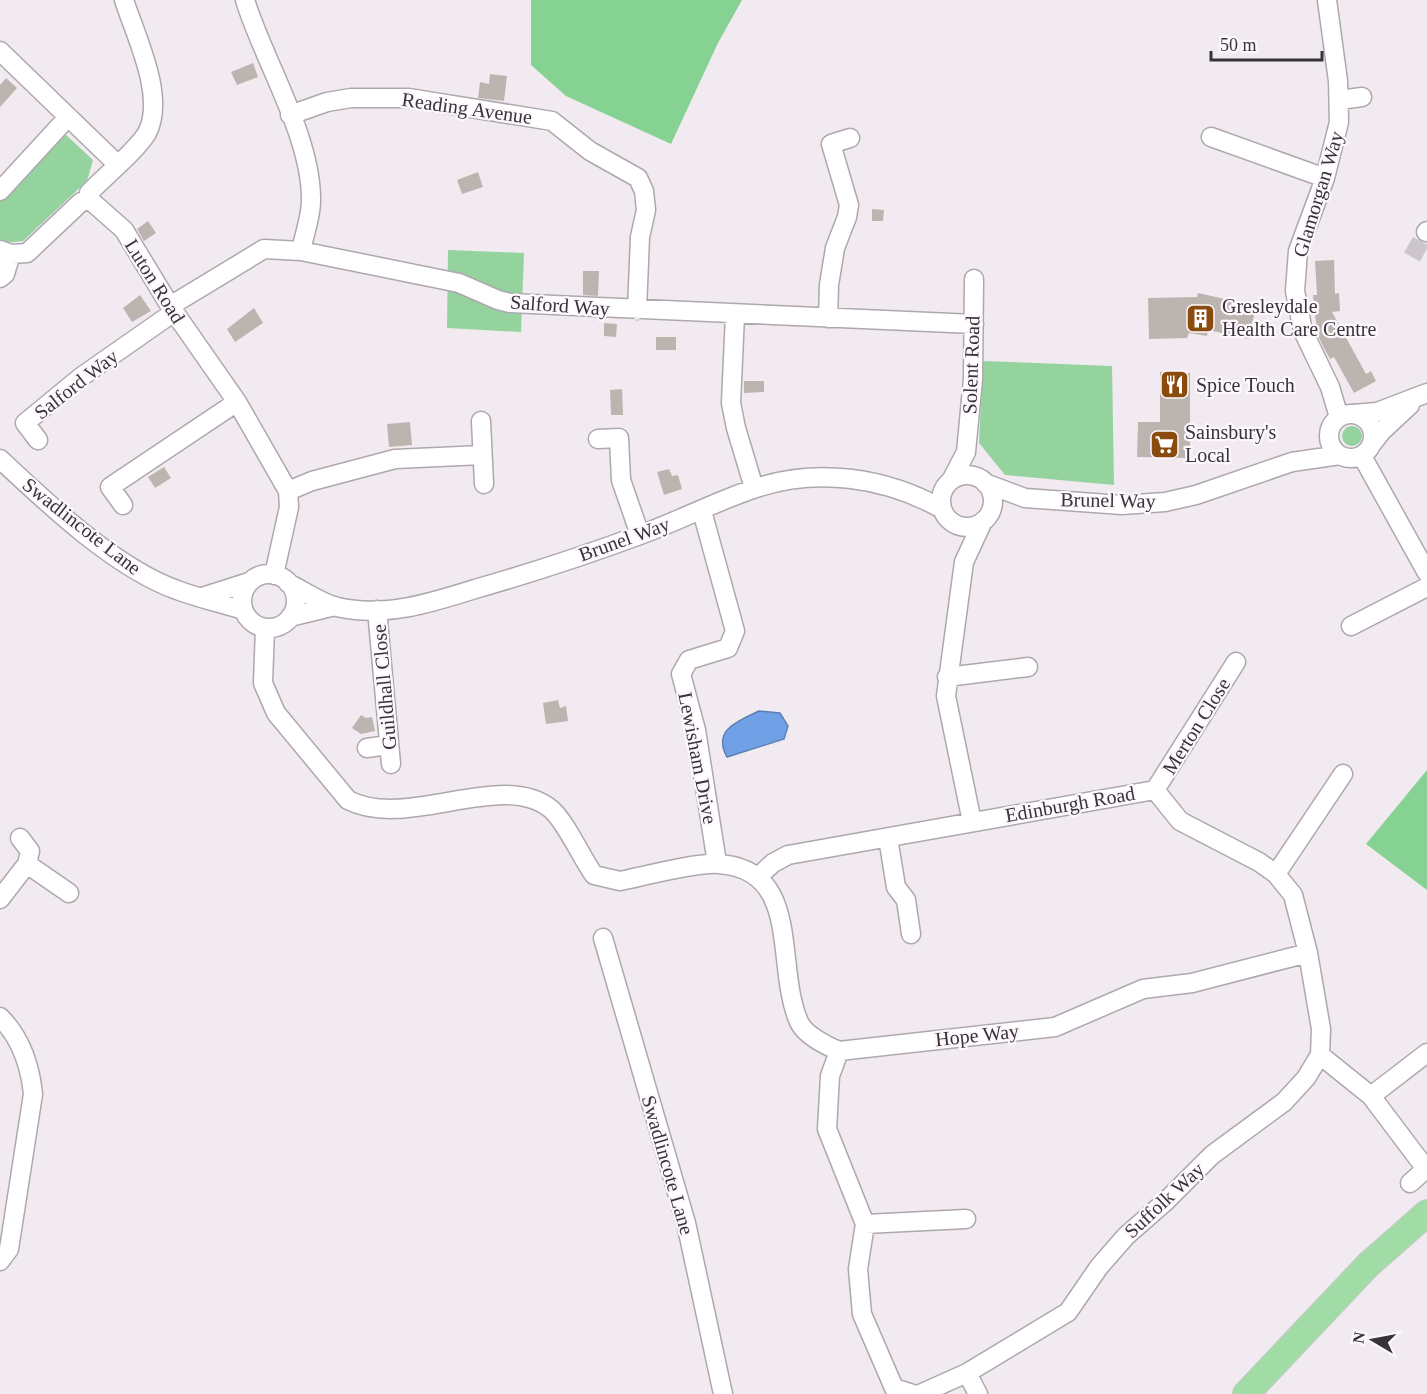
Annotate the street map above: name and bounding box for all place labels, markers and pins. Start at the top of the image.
place label: Gresleydale Health Care Centre [1222,295,1376,340]
building icon: Gresleydale Health Care Centre [1185,302,1217,334]
restaurant icon: Spice Touch [1159,369,1191,401]
place label: Spice Touch [1196,374,1295,397]
place label: Sainsbury's Local [1185,421,1277,466]
supermarket icon: Sainsbury's Local [1148,428,1180,460]

